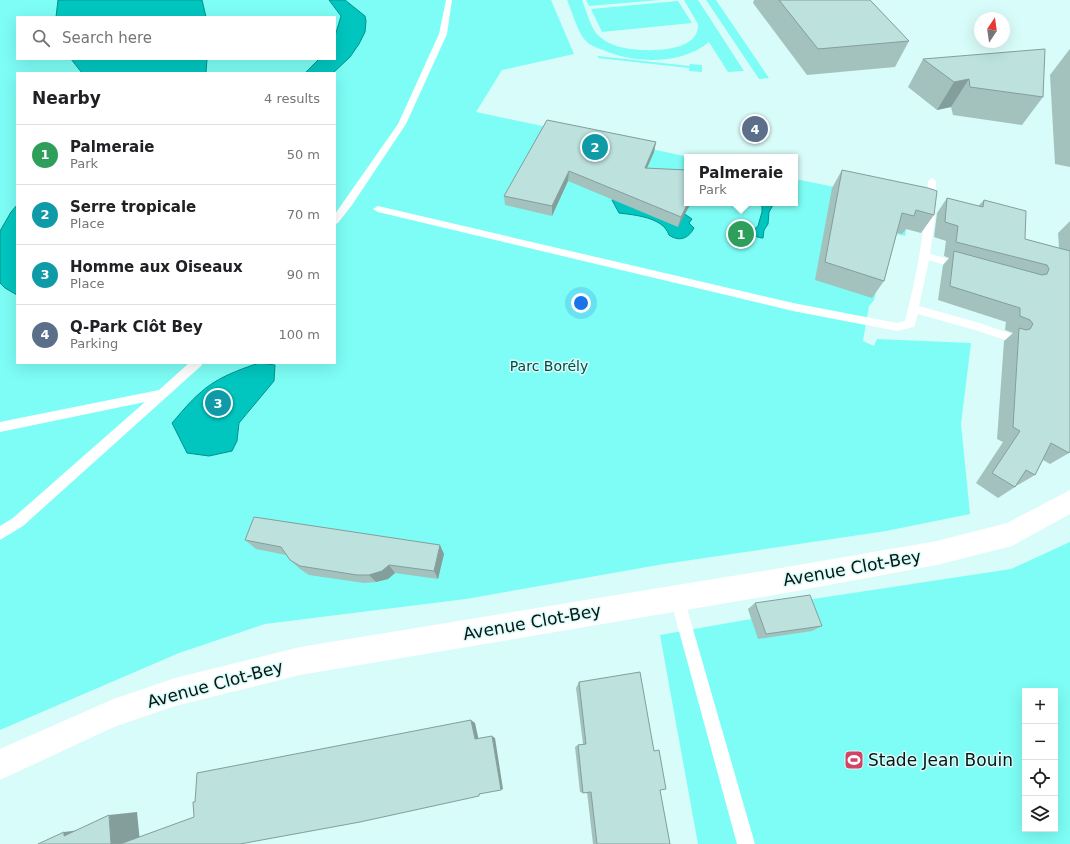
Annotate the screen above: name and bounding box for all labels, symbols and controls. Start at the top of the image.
north arrow [974,12,1010,48]
search box [16,16,336,60]
icon: search [30,27,52,49]
text: Search here [62,29,152,47]
text: Nearby [32,88,101,108]
text: 4 results [264,91,320,106]
pin: 4 [742,114,768,144]
pin: 2 [582,132,608,162]
text: Palmeraie [70,138,155,156]
text: 1 [40,147,50,162]
text: 50 m [287,147,320,162]
popup [684,154,798,206]
text: Park [70,156,98,171]
text: Palmeraie [699,164,783,182]
text: Park [699,182,727,197]
text: Serre tropicale [70,198,196,216]
text: 2 [40,207,50,222]
text: 70 m [287,207,320,222]
text: Place [70,216,105,231]
pin: 1 [728,219,754,249]
text: Homme aux Oiseaux [70,258,243,276]
text: 3 [40,267,50,282]
text: 90 m [287,267,320,282]
text: Place [70,276,105,291]
your location [571,293,591,313]
text: Q-Park Clôt Bey [70,318,203,336]
text: 4 [40,327,50,342]
text: 100 m [278,327,320,342]
text: Parking [70,336,118,351]
park label: Parc Borély [510,358,588,374]
pin: 3 [205,388,231,418]
street label: Avenue Clot-Bey [781,546,923,590]
street label: Avenue Clot-Bey [461,600,603,644]
street label: Avenue Clot-Bey [145,656,285,712]
map controls [1022,688,1058,832]
button: + [1022,688,1058,724]
button: − [1022,724,1058,760]
sports icon: Stade Jean Bouin [843,749,865,771]
place label: Stade Jean Bouin [868,750,1013,770]
button: locate [1022,760,1058,796]
button: layers [1022,796,1058,832]

